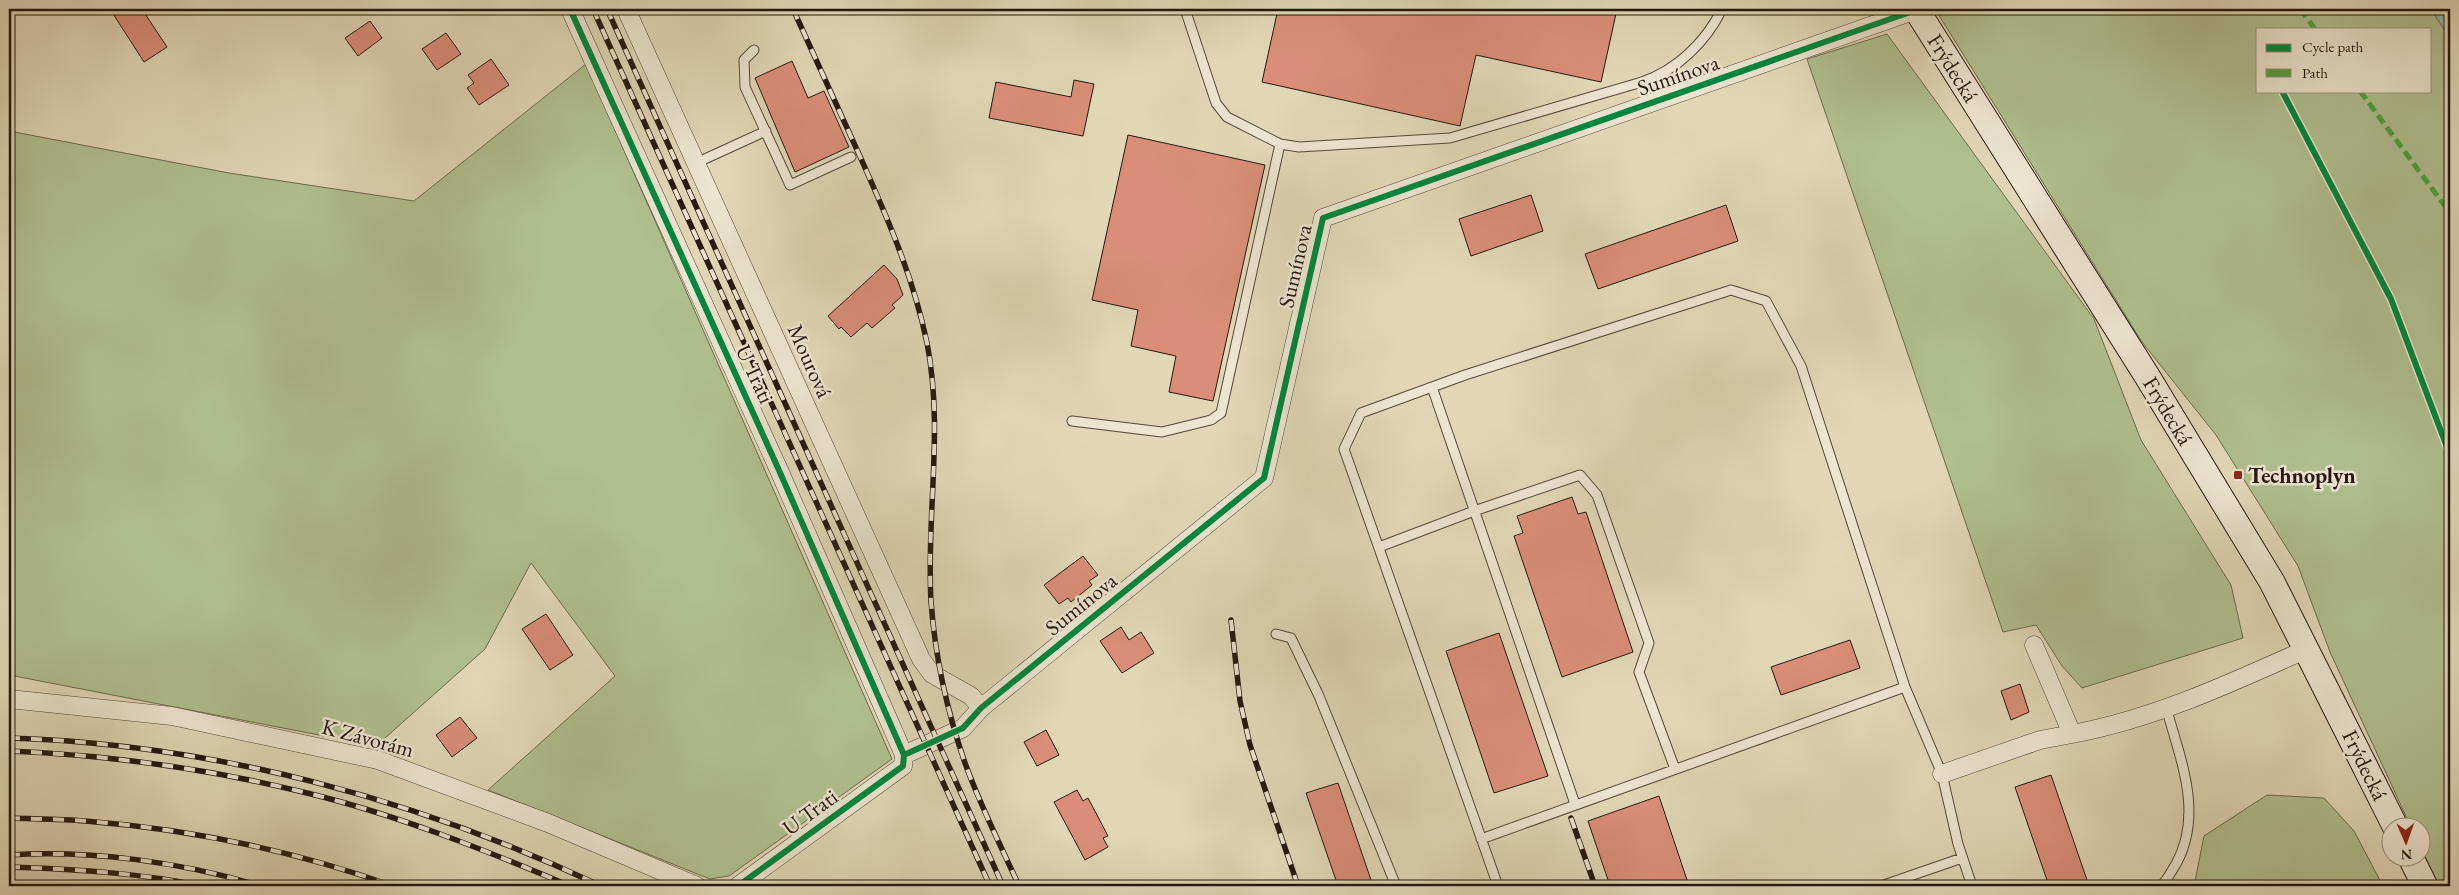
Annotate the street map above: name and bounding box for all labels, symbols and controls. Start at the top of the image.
street label: Frýdecká [1921,28,1985,108]
legend [2256,28,2432,92]
text: Cycle path [2302,37,2364,56]
street label: Sumínova [1633,47,1723,102]
text: Path [2302,63,2328,82]
street label: Sumínova [1271,221,1319,310]
street label: Mourová [781,320,839,403]
street label: U Trati [729,340,781,408]
street label: Frýdecká [2136,371,2200,451]
place label: Technoplyn [2248,461,2356,490]
marker: Technoplyn [2232,469,2244,481]
street label: Sumínova [1039,566,1123,642]
street label: K Závorám [319,712,417,764]
street label: Frýdecká [2335,725,2395,805]
street label: U Trati [777,782,843,842]
north arrow [2382,818,2432,868]
text: N [2400,846,2412,864]

